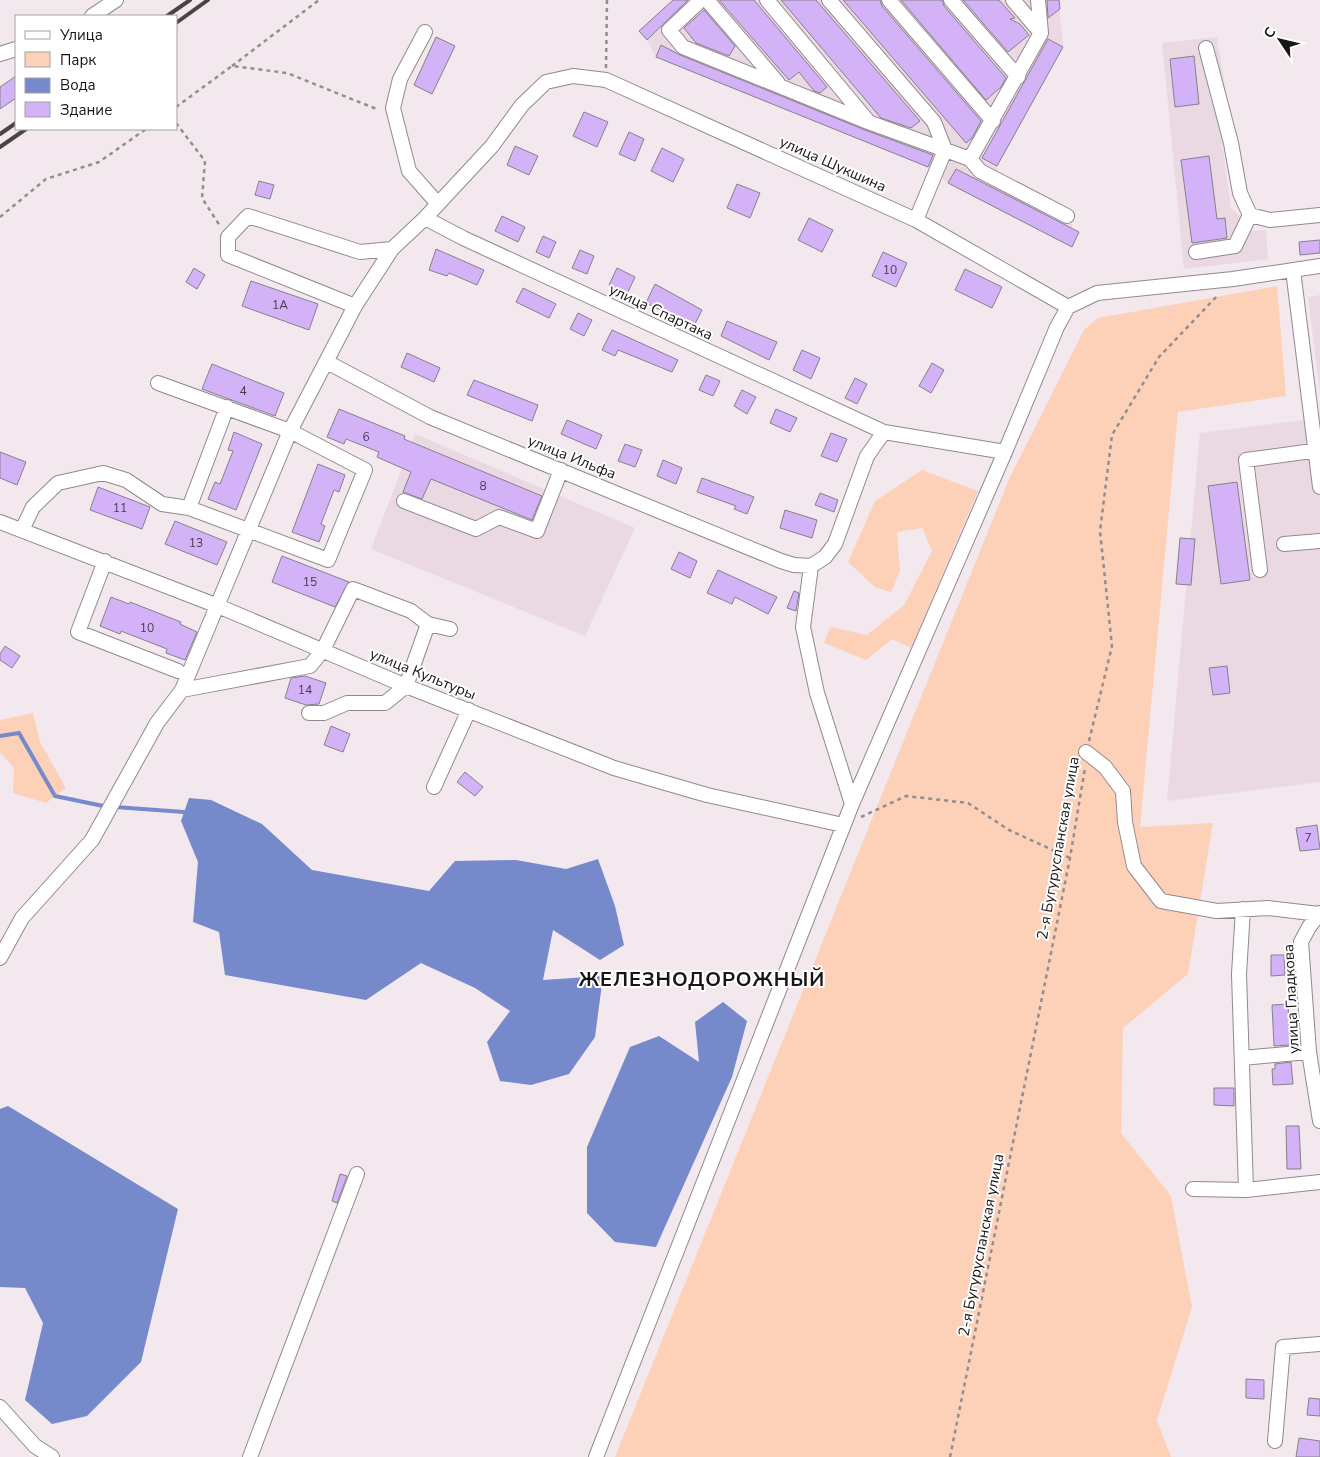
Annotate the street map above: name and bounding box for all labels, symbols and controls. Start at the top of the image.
legend [15,15,178,130]
north arrow [1255,15,1305,65]
text: С [1259,23,1281,42]
text: Улица [59,25,103,45]
text: Парк [60,50,96,70]
text: Вода [60,75,96,95]
text: Здание [60,100,112,120]
street label: улица Шукшина [776,132,890,196]
house number: 10 [883,262,897,278]
street label: улица Спартака [606,279,716,345]
house number: 1А [272,297,288,313]
house number: 4 [239,383,247,399]
house number: 6 [362,429,370,445]
street label: улица Ильфа [525,430,619,484]
house number: 8 [479,478,487,494]
house number: 11 [113,500,127,516]
house number: 13 [189,535,203,551]
house number: 15 [303,574,317,590]
house number: 10 [140,620,154,636]
street label: улица Культуры [367,644,479,704]
house number: 14 [298,682,312,698]
street label: 2-я Бугурусланская улица [1032,755,1084,941]
house number: 7 [1304,830,1312,846]
street label: улица Гладкова [1278,944,1304,1054]
district label: ЖЕЛЕЗНОДОРОЖНЫЙ [579,966,825,993]
street label: 2-я Бугурусланская улица [953,1152,1009,1338]

